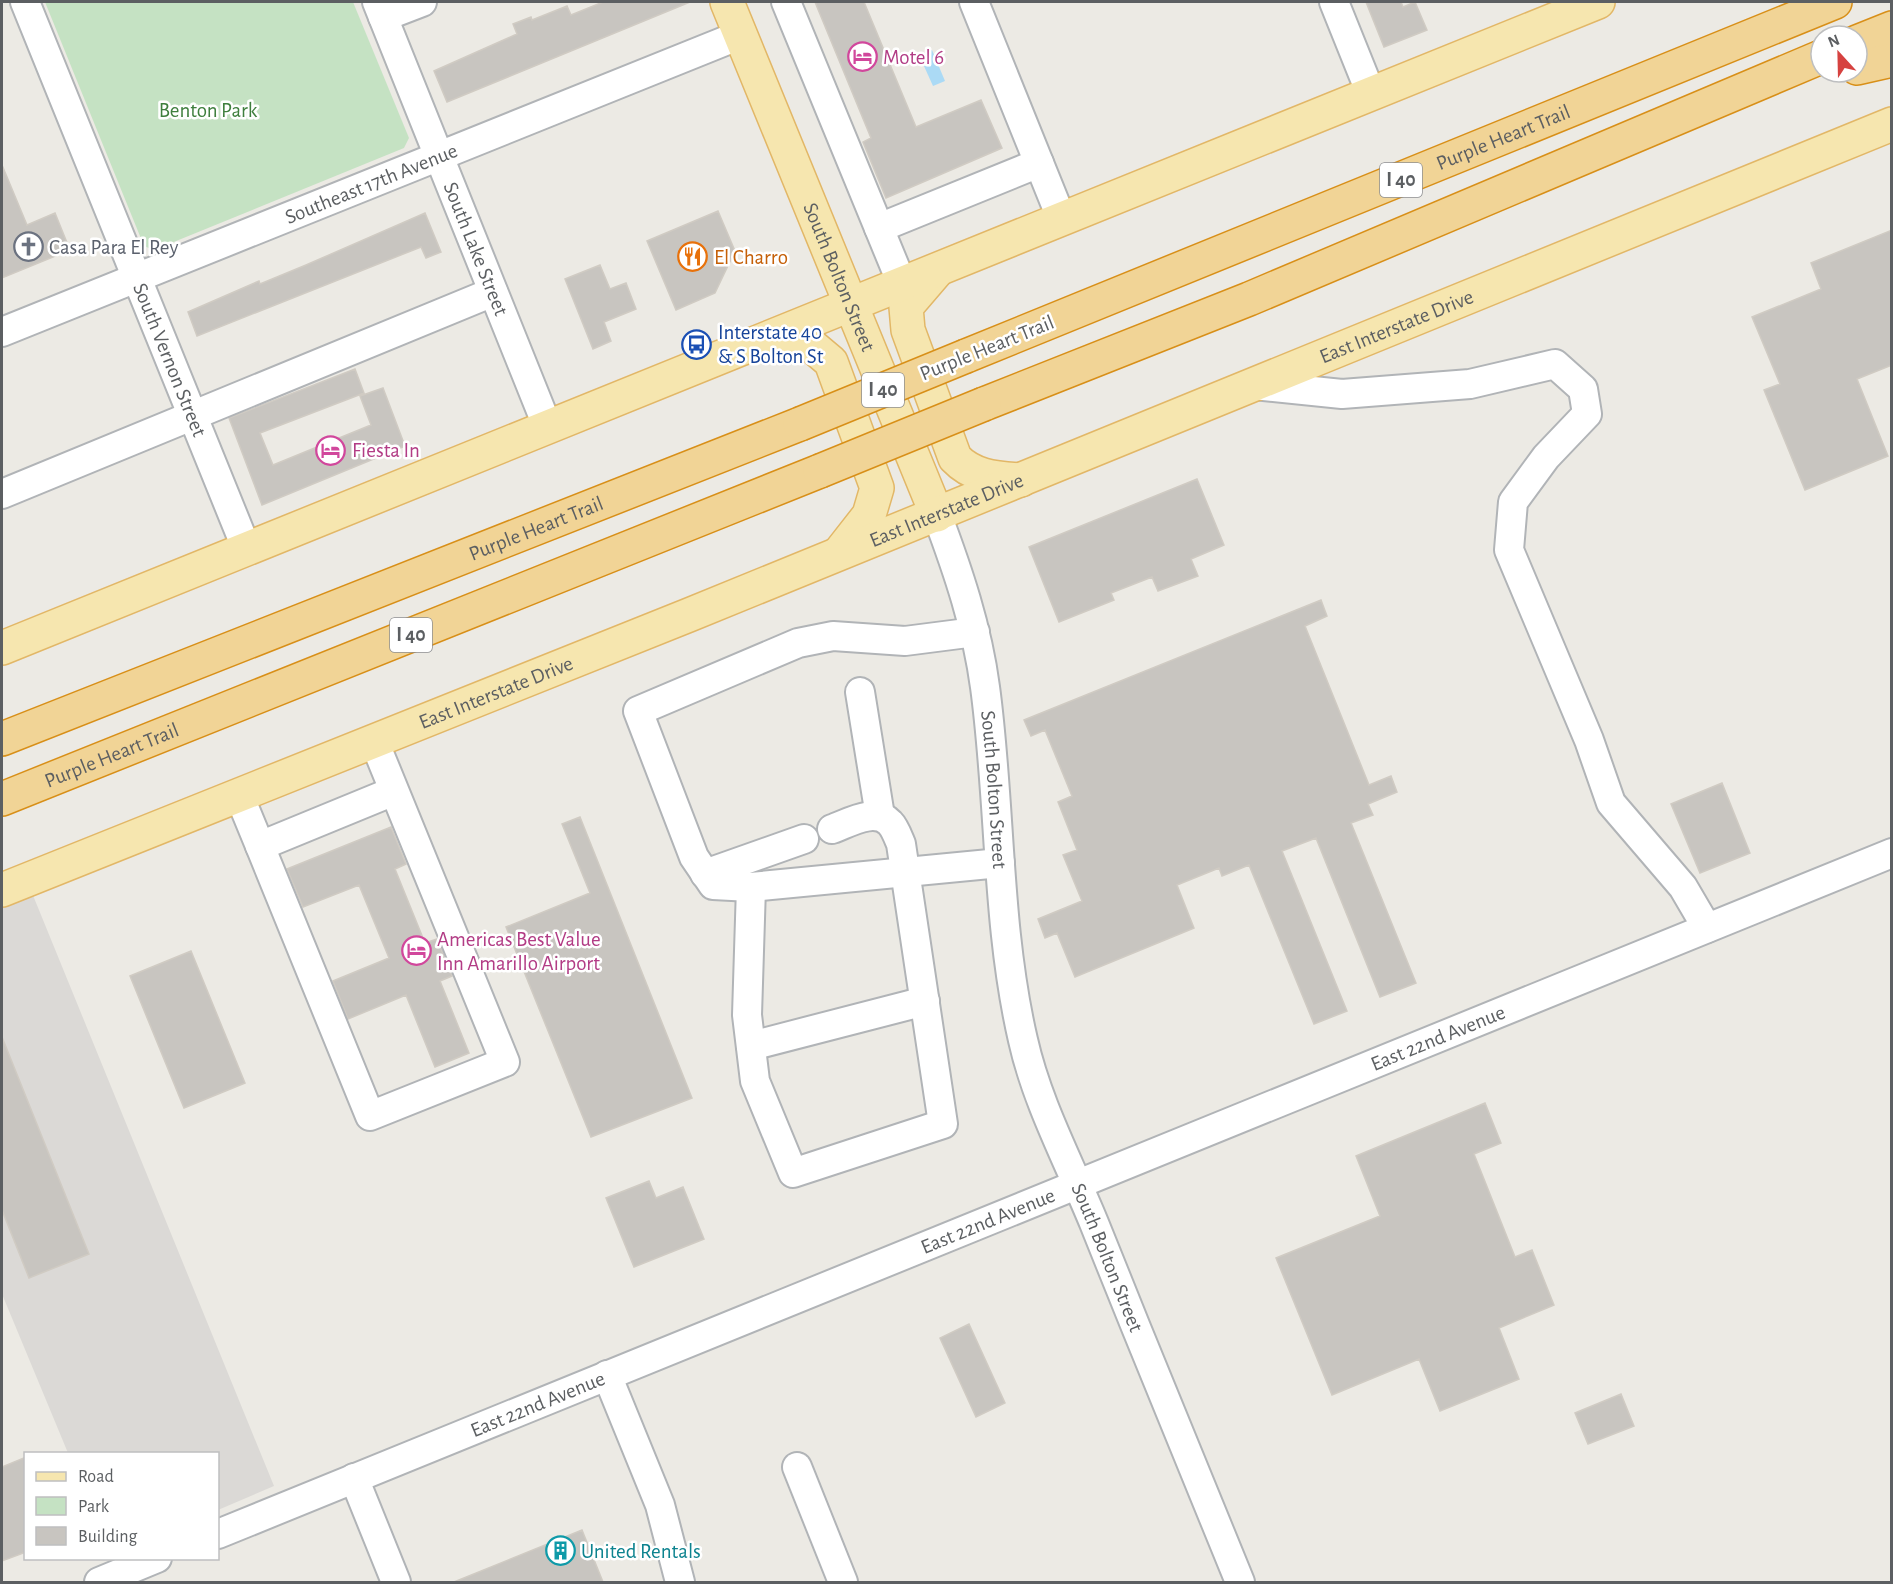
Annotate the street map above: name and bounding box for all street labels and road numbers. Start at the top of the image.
street label: Purple Heart Trail [1433,101,1573,174]
street label: Southeast 17th Avenue [282,139,460,227]
road number: I 40 [1380,163,1422,197]
street label: South Lake Street [440,179,512,319]
street label: South Bolton Street [800,200,879,354]
street label: South Vernon Street [129,280,211,440]
street label: East Interstate Drive [1316,286,1476,367]
street label: Purple Heart Trail [917,312,1057,384]
road number: I 40 [862,373,904,407]
street label: East Interstate Drive [867,469,1026,551]
street label: Purple Heart Trail [466,492,606,564]
road number: I 40 [390,618,432,652]
street label: East Interstate Drive [416,652,576,733]
street label: South Bolton Street [978,709,1011,870]
street label: Purple Heart Trail [41,719,182,791]
street label: East 22nd Avenue [1368,1001,1508,1074]
street label: South Bolton Street [1068,1180,1147,1335]
street label: East 22nd Avenue [918,1184,1058,1258]
street label: East 22nd Avenue [467,1367,608,1441]

